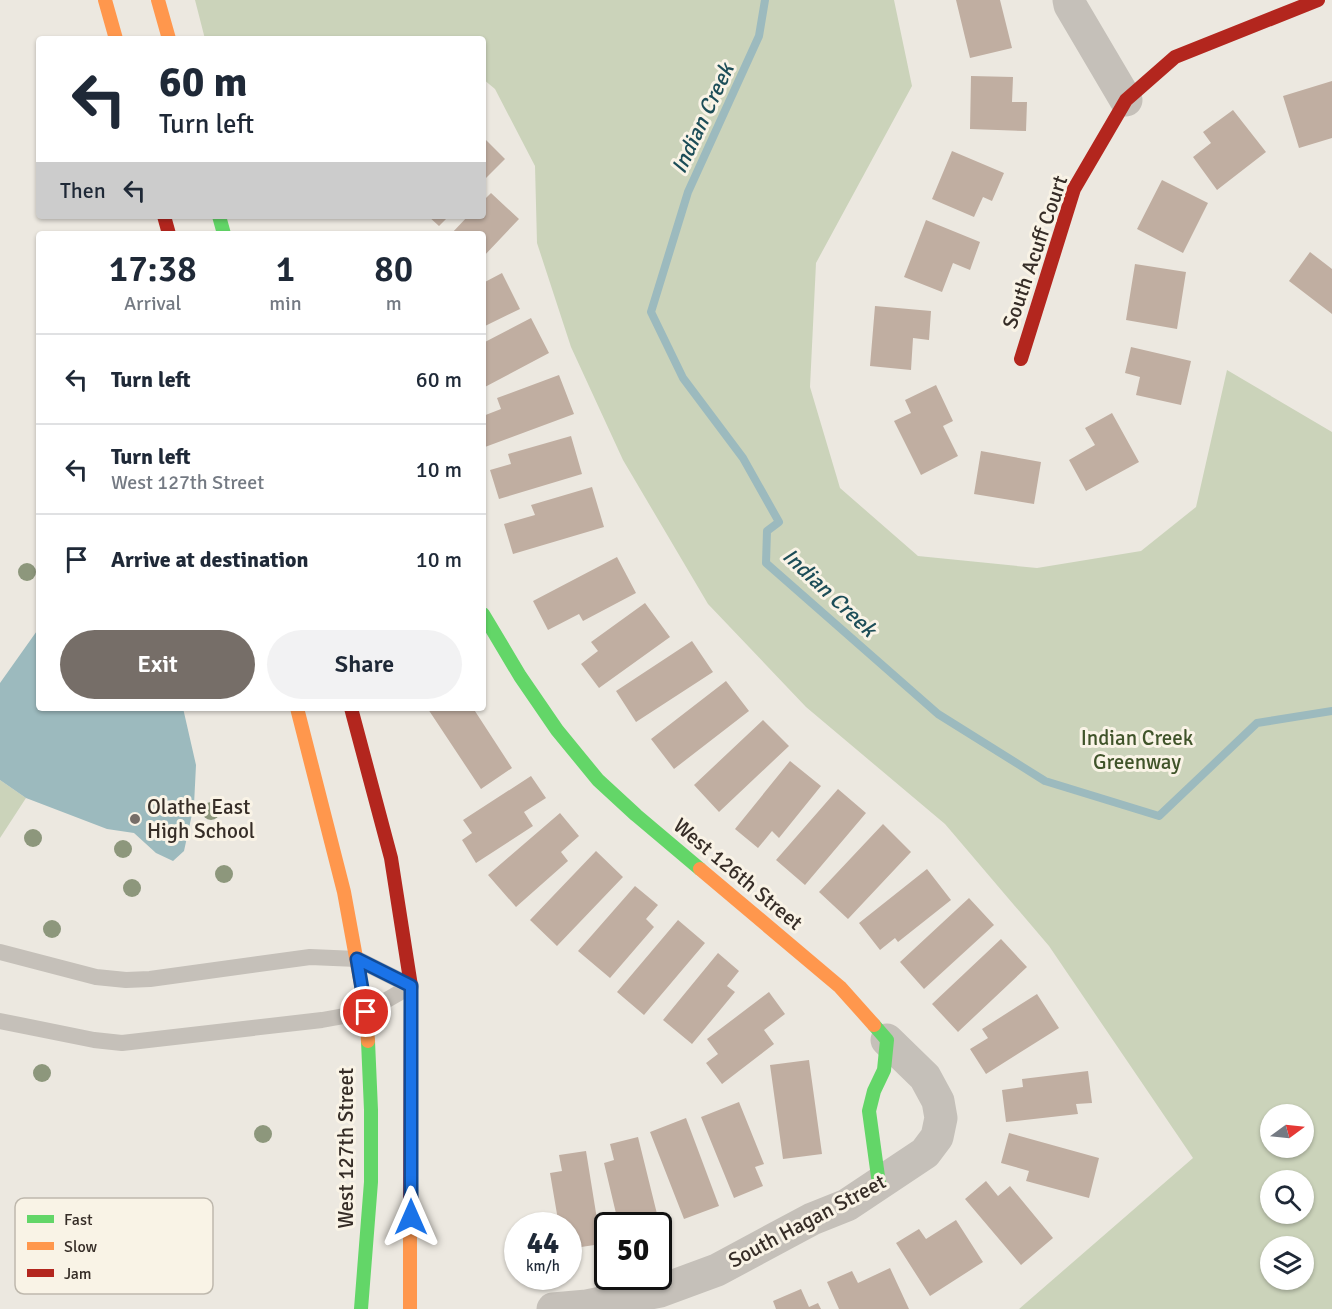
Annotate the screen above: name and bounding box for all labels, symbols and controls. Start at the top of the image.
text: 60 m [159,57,248,108]
water label: Indian Creek [665,57,740,177]
icon: left [60,60,138,138]
text: Turn left [159,108,254,141]
street label: South Acuff Court [997,172,1073,332]
icon: left [118,174,151,207]
text: Then [60,177,106,204]
text: 17:38 [109,247,197,292]
text: 1 [276,247,295,292]
text: 80 [374,247,413,292]
text: Arrival [124,291,181,316]
text: min [269,291,302,316]
text: m [386,291,402,316]
icon: left [60,363,93,396]
text: Turn left [111,366,191,393]
text: 60 m [416,366,462,393]
text: Turn left [111,443,191,470]
icon: left [60,453,93,486]
text: 10 m [416,456,462,483]
text: West 127th Street [111,470,264,495]
water label: Indian Creek [777,542,883,644]
icon: arrive [60,543,93,576]
text: Arrive at destination [111,546,308,573]
text: 10 m [416,546,462,573]
button: Exit [60,630,255,699]
button: Share [267,630,462,699]
park label: Indian Creek Greenway [1081,725,1194,775]
place label: Olathe East High School [147,794,255,844]
marker: Olathe East High School [128,812,142,826]
street label: West 126th Street [668,812,808,936]
pin [340,986,391,1037]
icon: arrive [349,995,382,1028]
street label: West 127th Street [333,1068,359,1228]
north arrow [1260,1104,1314,1158]
map controls [1260,1104,1314,1290]
street label: South Hagan Street [724,1169,890,1273]
button: search [1260,1170,1314,1224]
position arrow [379,1185,443,1249]
legend [15,1198,213,1294]
text: Fast [64,1210,93,1230]
speed limit sign: 50 [594,1212,672,1290]
text: 44 [527,1225,559,1262]
button: layers [1260,1236,1314,1290]
text: Slow [64,1237,98,1257]
text: km/h [526,1257,560,1275]
text: Jam [64,1264,92,1284]

